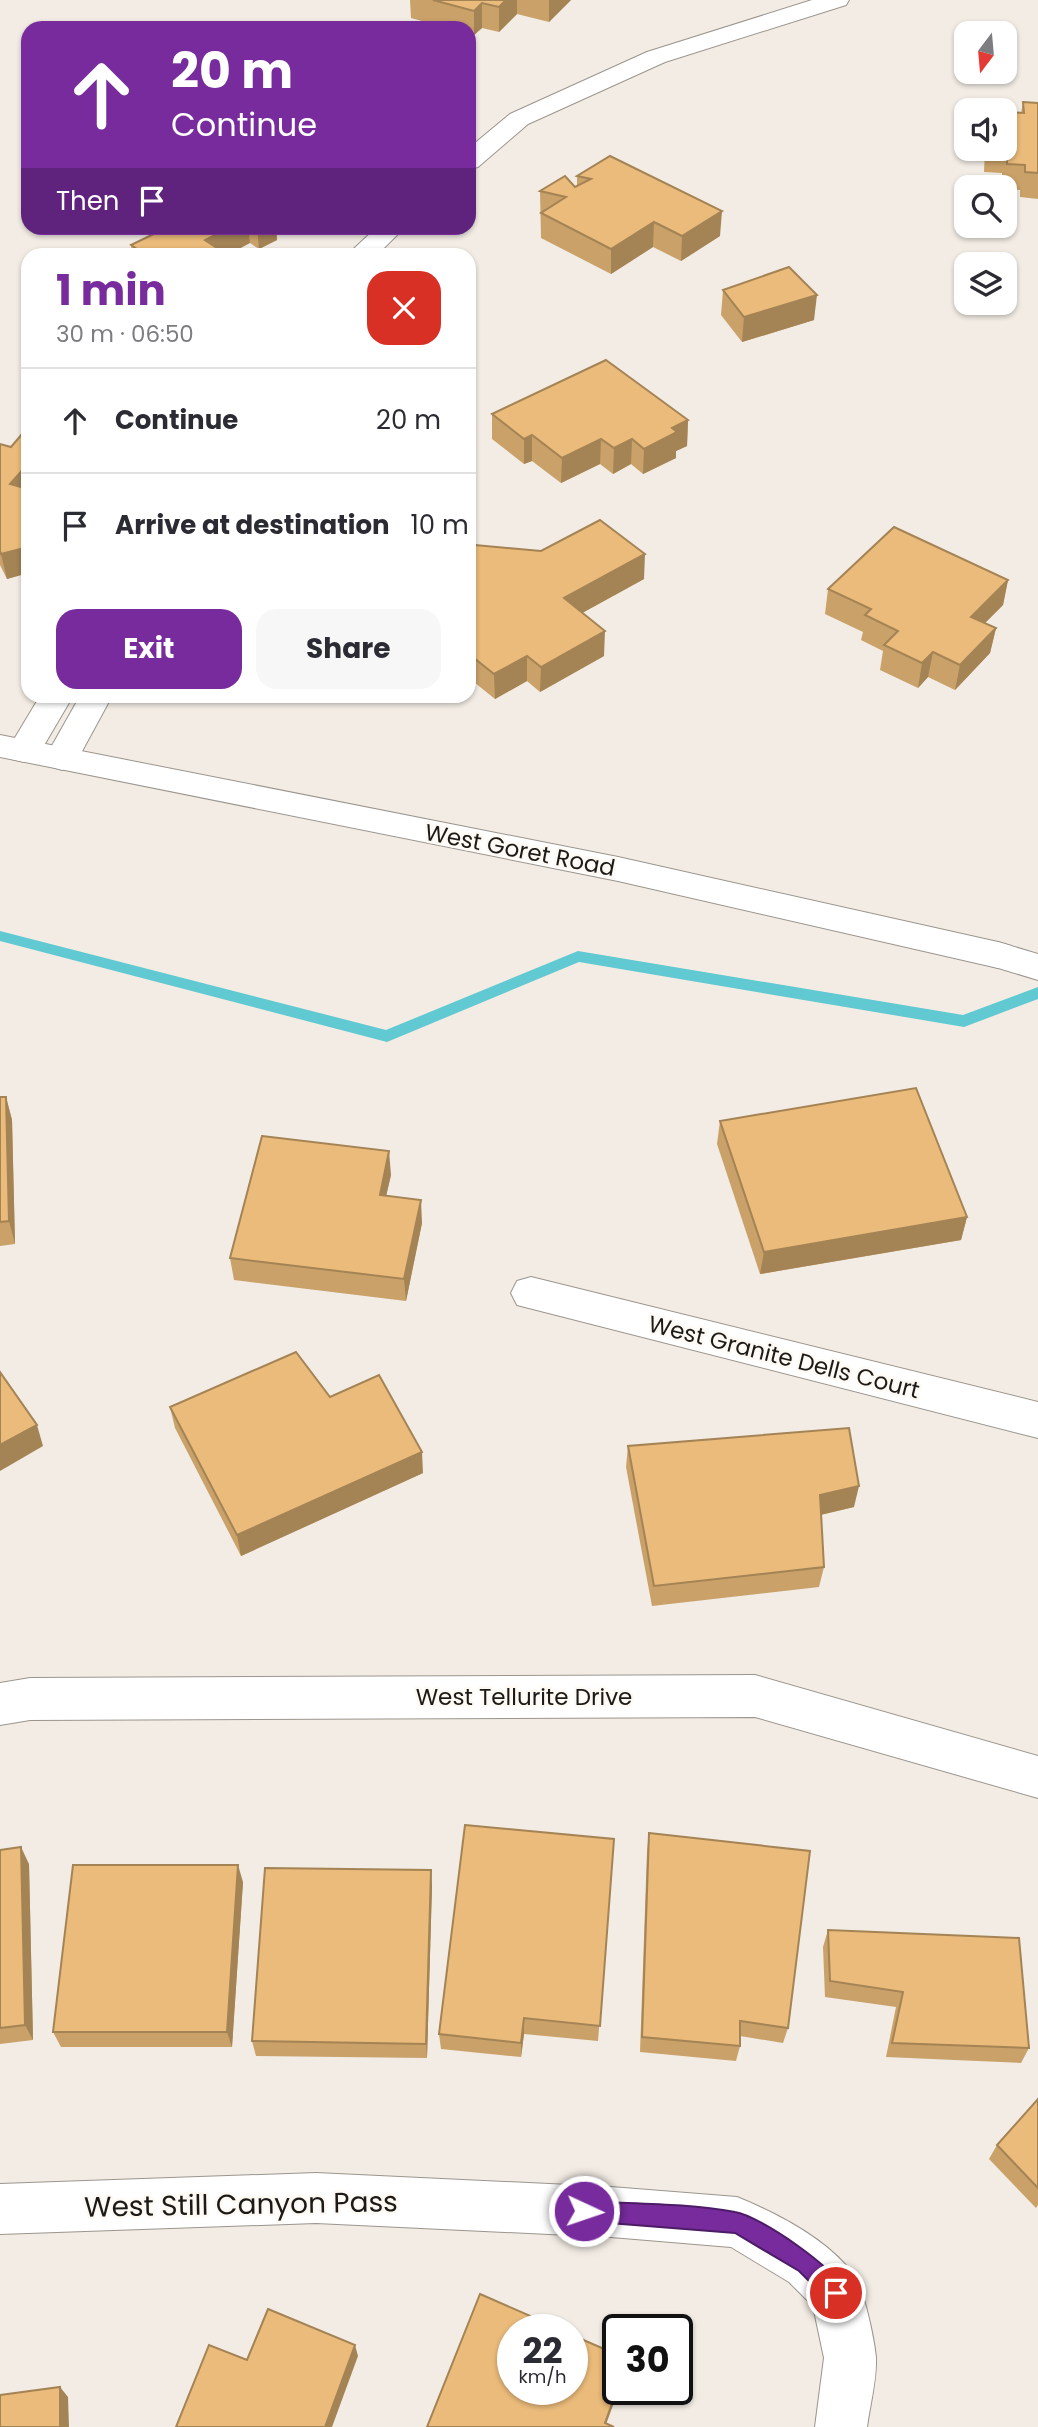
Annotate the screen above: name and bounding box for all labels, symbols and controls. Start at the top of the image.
north arrow [954,21,1017,84]
map controls [954,21,1017,315]
text: 20 m [171,37,293,105]
icon: ahead [56,49,147,140]
button: sound [954,98,1017,161]
text: Continue [171,102,317,147]
button: search [954,175,1017,238]
icon: arrive [133,182,171,220]
text: Then [56,183,119,219]
button: layers [954,252,1017,315]
text: 1 min [56,261,166,320]
button: close [367,271,441,345]
text: 30 m · 06:50 [56,318,194,350]
icon: ahead [56,402,94,440]
text: Continue [115,402,238,438]
text: 20 m [376,402,441,438]
icon: arrive [56,507,94,545]
text: Arrive at destination [115,507,390,543]
text: 10 m [411,507,469,543]
button: Exit [56,609,242,689]
button: Share [256,609,441,689]
street label: West Goret Road [422,816,618,884]
street label: West Granite Dells Court [645,1308,923,1406]
street label: West Tellurite Drive [416,1681,632,1713]
position arrow [547,2174,621,2248]
street label: West Still Canyon Pass [84,2182,398,2227]
pin [806,2263,866,2323]
icon: arrive [817,2274,855,2312]
speed limit sign: 30 [602,2314,693,2405]
text: 22 [523,2326,562,2375]
text: km/h [519,2364,566,2389]

